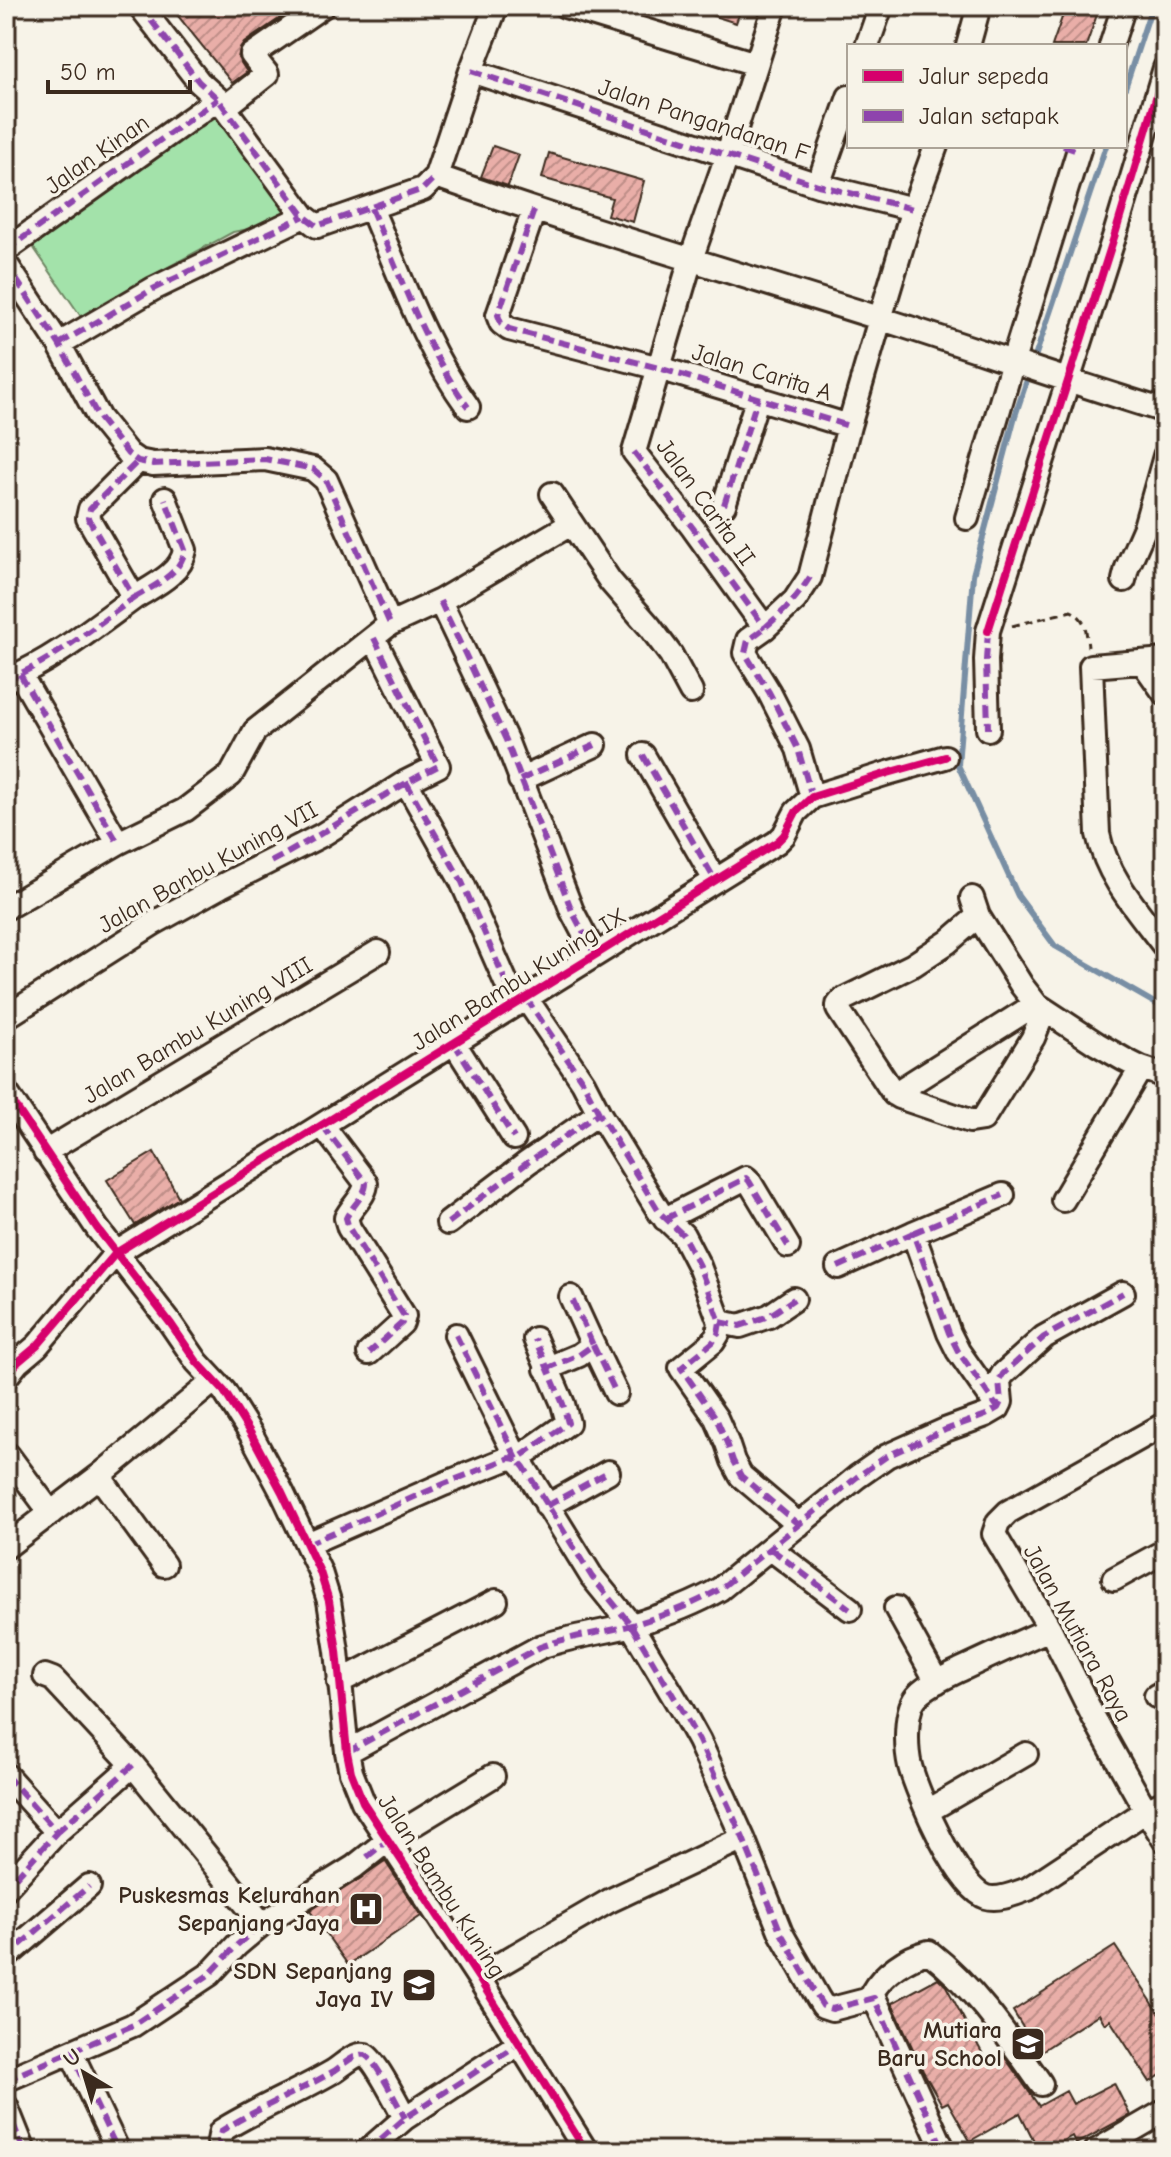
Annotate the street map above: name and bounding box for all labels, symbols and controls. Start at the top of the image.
scale bar [48,44,190,94]
legend [847,44,1127,148]
text: 50 m [60,58,116,86]
text: Jalur sepeda [919,62,1049,90]
street label: Jalan Pangandaran F [595,73,813,167]
text: Jalan setapak [919,102,1059,130]
street label: Jalan Kinan [40,108,154,200]
street label: Jalan Carita A [689,337,835,407]
street label: Jalan Carita II [651,433,761,571]
street label: Jalan Banbu Kuning VII [94,795,322,939]
street label: Jalan Bambu Kuning IX [407,902,631,1056]
street label: Jalan Bambu Kuning VIII [78,951,318,1109]
street label: Jalan Mutiara Raya [1018,1540,1138,1726]
street label: Jalan Bambu Kuning [372,1789,512,1983]
place label: Puskesmas Kelurahan Sepanjang Jaya [118,1881,340,1937]
hospital icon: Puskesmas Kelurahan Sepanjang Jaya [347,1890,385,1928]
place label: SDN Sepanjang Jaya IV [233,1957,393,2013]
school or university icon: SDN Sepanjang Jaya IV [400,1966,438,2004]
place label: Mutiara Baru School [877,2016,1002,2072]
school or university icon: Mutiara Baru School [1009,2025,1047,2063]
north arrow [44,2033,124,2113]
text: U [58,2043,86,2073]

